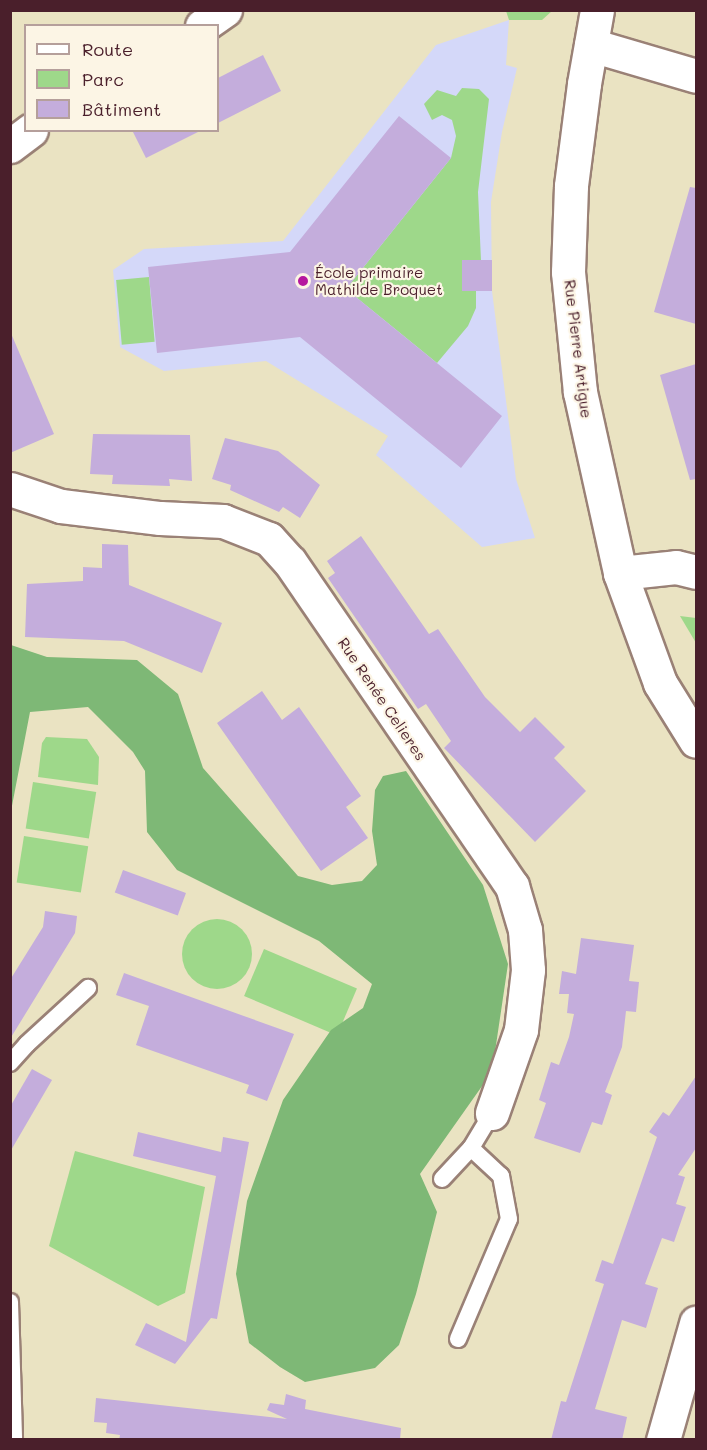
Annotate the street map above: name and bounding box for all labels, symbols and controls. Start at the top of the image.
legend [24,24,219,132]
text: Route [82,37,133,61]
text: Parc [82,67,124,91]
text: Bâtiment [82,97,161,121]
place label: École primaire Mathilde Broquet [315,263,443,298]
marker: École primaire Mathilde Broquet [296,274,310,288]
street label: Rue Pierre Artigue [561,279,595,419]
street label: Rue Renée Celieres [334,634,430,764]

